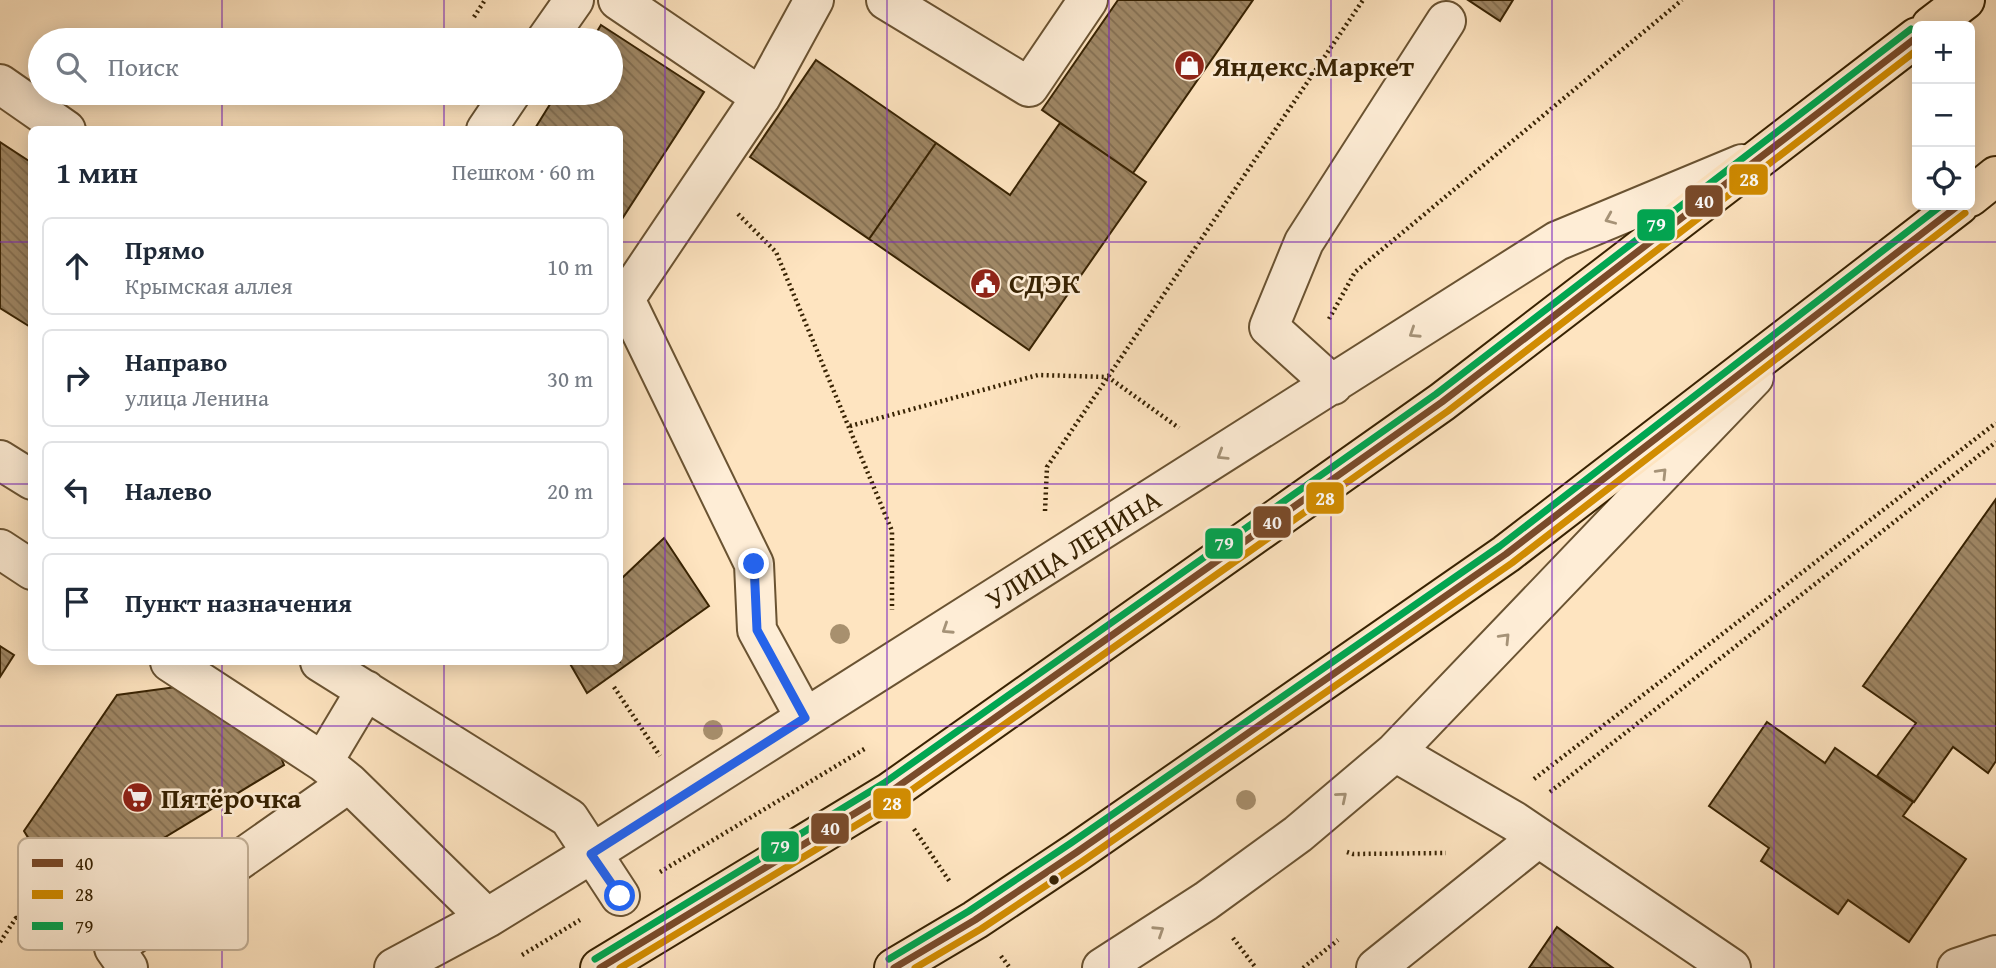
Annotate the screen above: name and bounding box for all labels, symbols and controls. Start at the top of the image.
map controls [1912,21,1975,210]
button: + [1912,21,1975,84]
search box [28,28,623,105]
place label: Яндекс.Маркет [1212,45,1414,86]
text: Поиск [108,47,179,86]
icon: search [52,48,90,86]
shop icon: Яндекс.Маркет [1173,49,1207,83]
button: − [1912,84,1975,147]
button: locate [1912,147,1975,210]
text: 1 мин [56,150,138,194]
text: Пешком · 60 m [452,155,595,188]
line badge: 28 [1728,163,1769,196]
text: 28 [1739,165,1759,193]
line badge: 40 [1684,184,1724,218]
text: 40 [1694,187,1714,215]
line badge: 79 [1636,208,1676,242]
text: 79 [1646,210,1666,238]
one-way arrow [1605,211,1617,225]
text: Прямо [125,230,205,269]
icon: ahead [58,247,96,285]
text: 10 m [547,250,593,283]
place label: СДЭК [1009,262,1080,303]
public building icon: СДЭК [969,266,1003,300]
text: Крымская аллея [125,269,293,302]
one-way arrow [1409,325,1422,337]
text: Направо [125,342,227,381]
icon: right [58,359,96,397]
text: 30 m [547,362,593,395]
text: улица Ленина [125,381,269,414]
one-way arrow [1217,447,1230,460]
one-way arrow [1654,468,1666,481]
icon: left [58,471,96,509]
text: Налево [125,471,212,510]
text: 20 m [547,474,593,507]
street label: УЛИЦА ЛЕНИНА [977,478,1168,619]
line badge: 28 [1305,481,1345,515]
text: 28 [1315,484,1335,512]
line badge: 40 [1252,505,1292,539]
text: 40 [1262,508,1282,536]
line badge: 79 [1204,527,1244,560]
text: 79 [1214,529,1234,557]
route end [738,548,769,579]
icon: arrive [58,583,96,621]
text: Пункт назначения [125,583,352,622]
one-way arrow [941,620,954,633]
one-way arrow [1496,633,1509,646]
place label: Пятёрочка [161,777,302,818]
supermarket icon: Пятёрочка [121,781,155,815]
line badge: 28 [872,787,912,820]
text: 28 [882,789,902,817]
one-way arrow [1335,792,1347,805]
line badge: 40 [810,812,850,845]
text: 40 [820,814,840,842]
line badge: 79 [760,830,800,863]
text: 79 [770,832,790,860]
legend [18,838,248,950]
text: 40 [75,849,93,877]
unlabelled marker [1047,873,1061,887]
text: 28 [75,880,93,908]
route start [604,880,635,911]
text: 79 [75,912,93,940]
one-way arrow [1152,927,1165,940]

